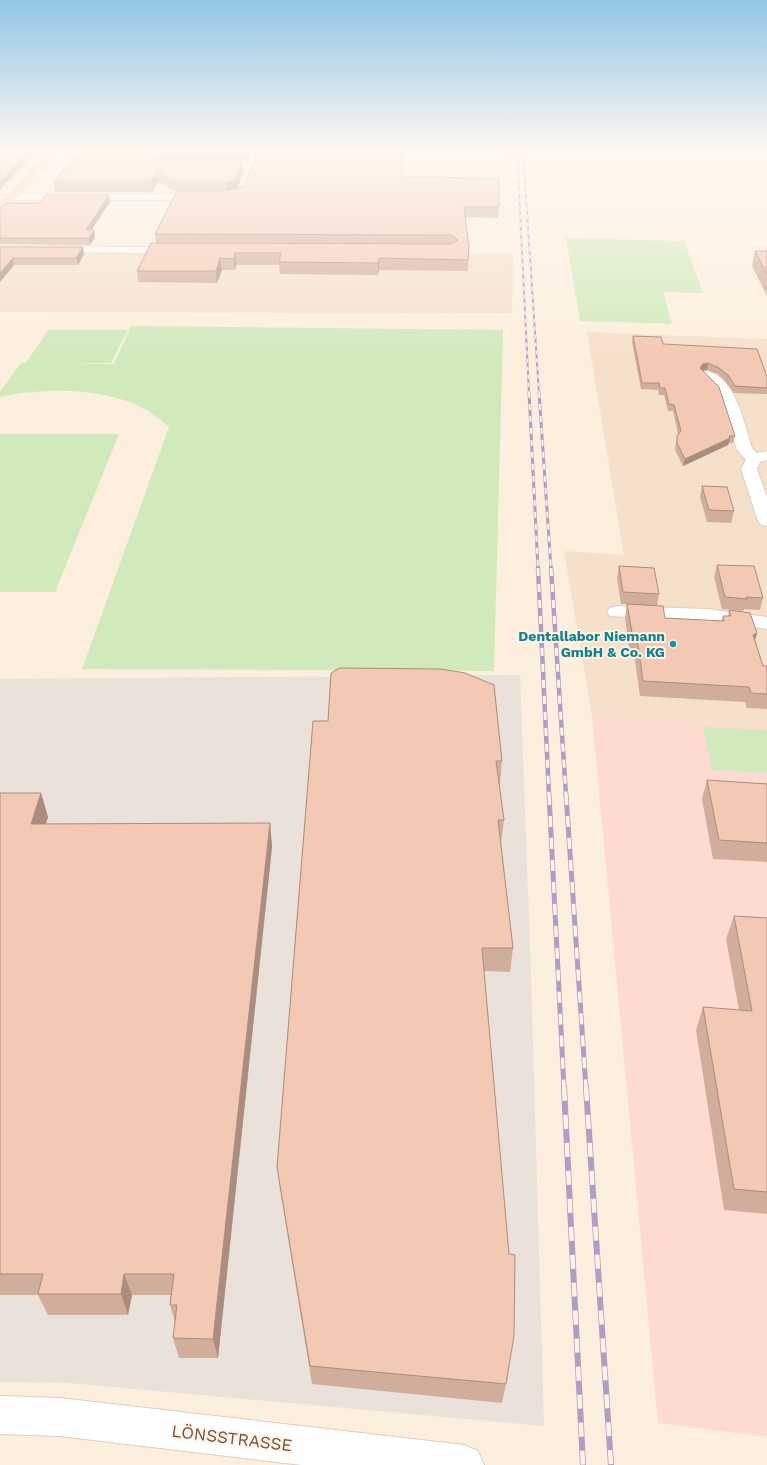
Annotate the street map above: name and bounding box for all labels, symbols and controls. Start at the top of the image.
place label: Dentallabor Niemann GmbH & Co. KG [518,628,665,660]
marker: Dentallabor Niemann GmbH & Co. KG [668,639,678,649]
street label: LÖNSSTRASSE [170,1421,294,1455]

